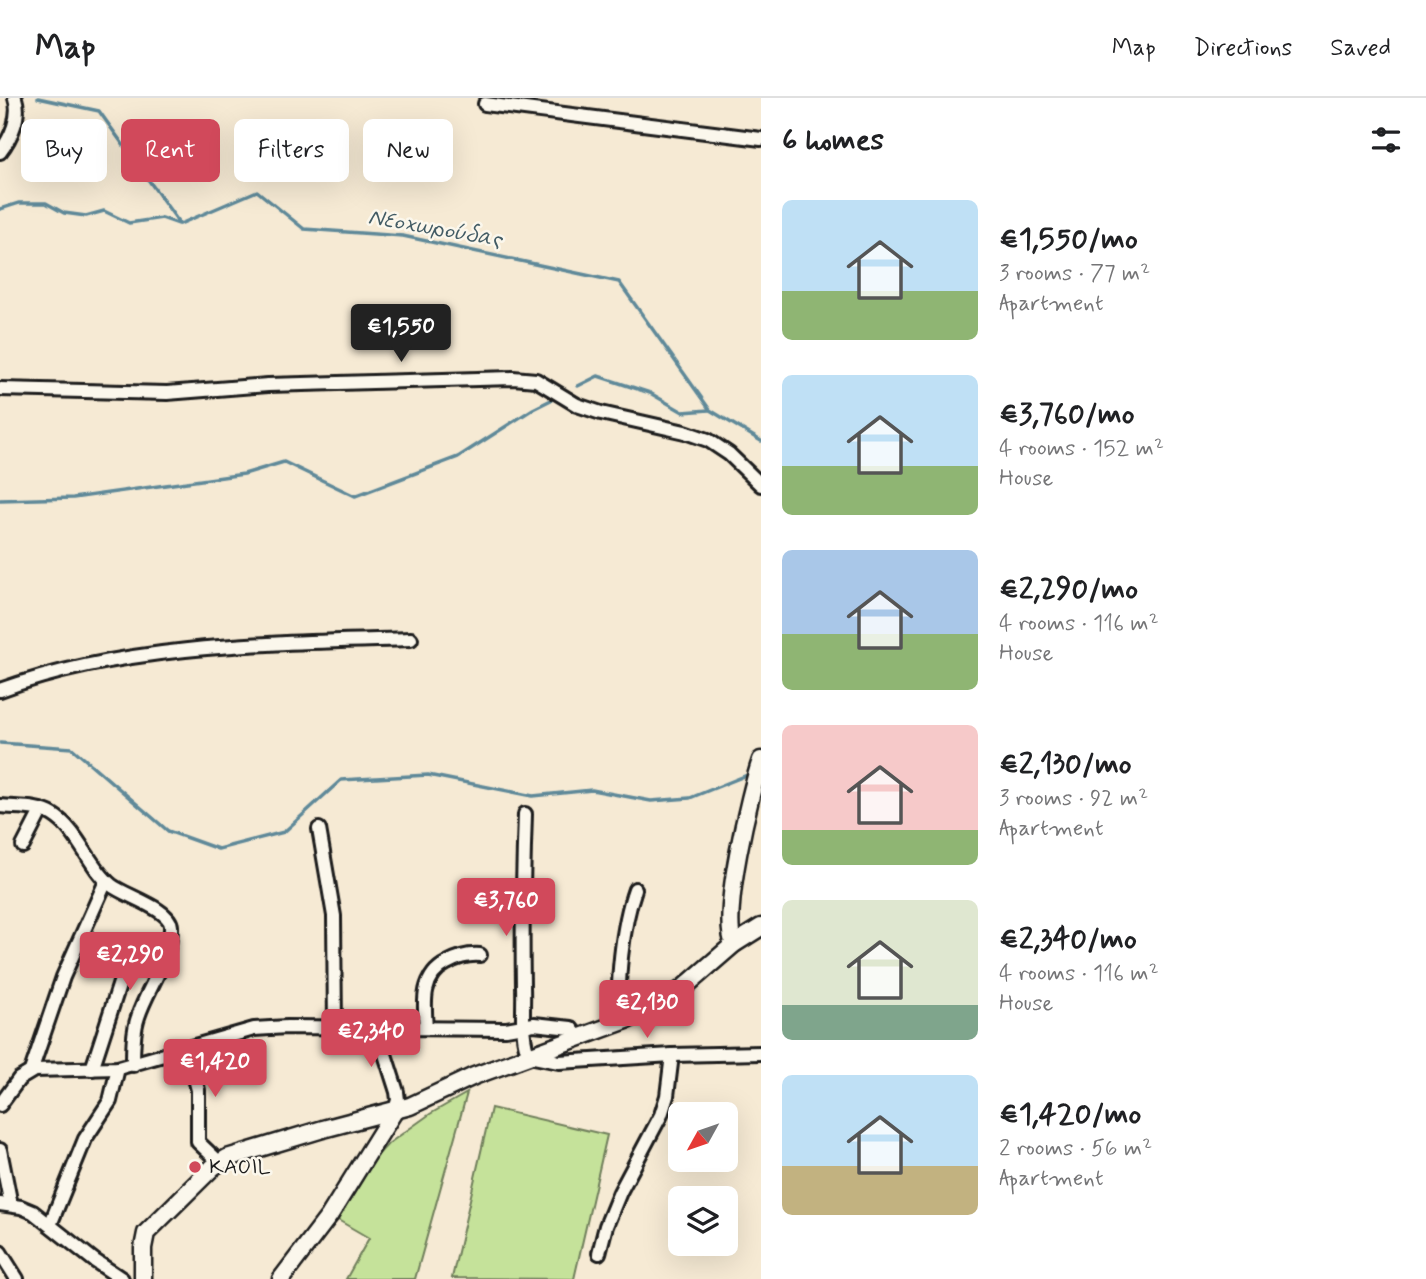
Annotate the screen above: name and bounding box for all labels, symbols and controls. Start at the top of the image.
text: Map [35,26,95,70]
text: Map [1112,33,1156,64]
text: Directions [1194,33,1292,64]
text: Saved [1330,33,1391,64]
chip: Buy [21,119,107,182]
chip: Rent [121,119,220,182]
chip: Filters [234,119,349,182]
chip: New [363,119,453,182]
text: 6 homes [782,121,884,160]
icon: filters [1367,121,1405,159]
water label: Νεοχωρούδας [366,202,506,256]
text: €1,550/mo [999,220,1138,259]
icon: home [838,228,922,312]
text: 3 rooms · 77 m² [999,259,1150,289]
text: Apartment [999,289,1104,319]
pin: €1,550 [344,304,458,364]
text: €1,550 [367,312,435,342]
text: €3,760/mo [999,395,1135,434]
icon: home [838,403,922,487]
text: 4 rooms · 152 m² [999,434,1164,464]
text: House [999,464,1053,494]
text: €2,290/mo [999,570,1138,609]
icon: home [838,578,922,662]
text: 4 rooms · 116 m² [999,609,1159,639]
text: House [999,639,1053,669]
text: €2,130/mo [999,745,1132,784]
icon: home [838,753,922,837]
text: 3 rooms · 92 m² [999,784,1148,814]
text: Apartment [999,814,1104,844]
pin: €3,760 [449,878,563,938]
text: €3,760 [473,886,539,916]
text: €2,340/mo [999,920,1137,959]
icon: home [838,928,922,1012]
pin: €2,290 [73,932,187,992]
text: €2,290 [96,940,164,970]
text: 4 rooms · 116 m² [999,959,1159,989]
pin: €2,130 [590,981,704,1040]
text: €2,130 [615,988,679,1018]
text: House [999,989,1053,1019]
pin: €2,340 [314,1010,428,1069]
text: €2,340 [337,1017,405,1047]
pin: €1,420 [158,1040,272,1099]
text: €1,420 [180,1047,250,1077]
text: €1,420/mo [999,1095,1141,1134]
north arrow [668,1102,738,1172]
map controls [668,1102,738,1256]
icon: home [838,1103,922,1187]
text: 2 rooms · 56 m² [999,1134,1152,1164]
place label: KAOIL [209,1153,271,1181]
marker: KAOIL [187,1159,203,1175]
text: Apartment [999,1164,1104,1194]
button: layers [668,1186,738,1256]

